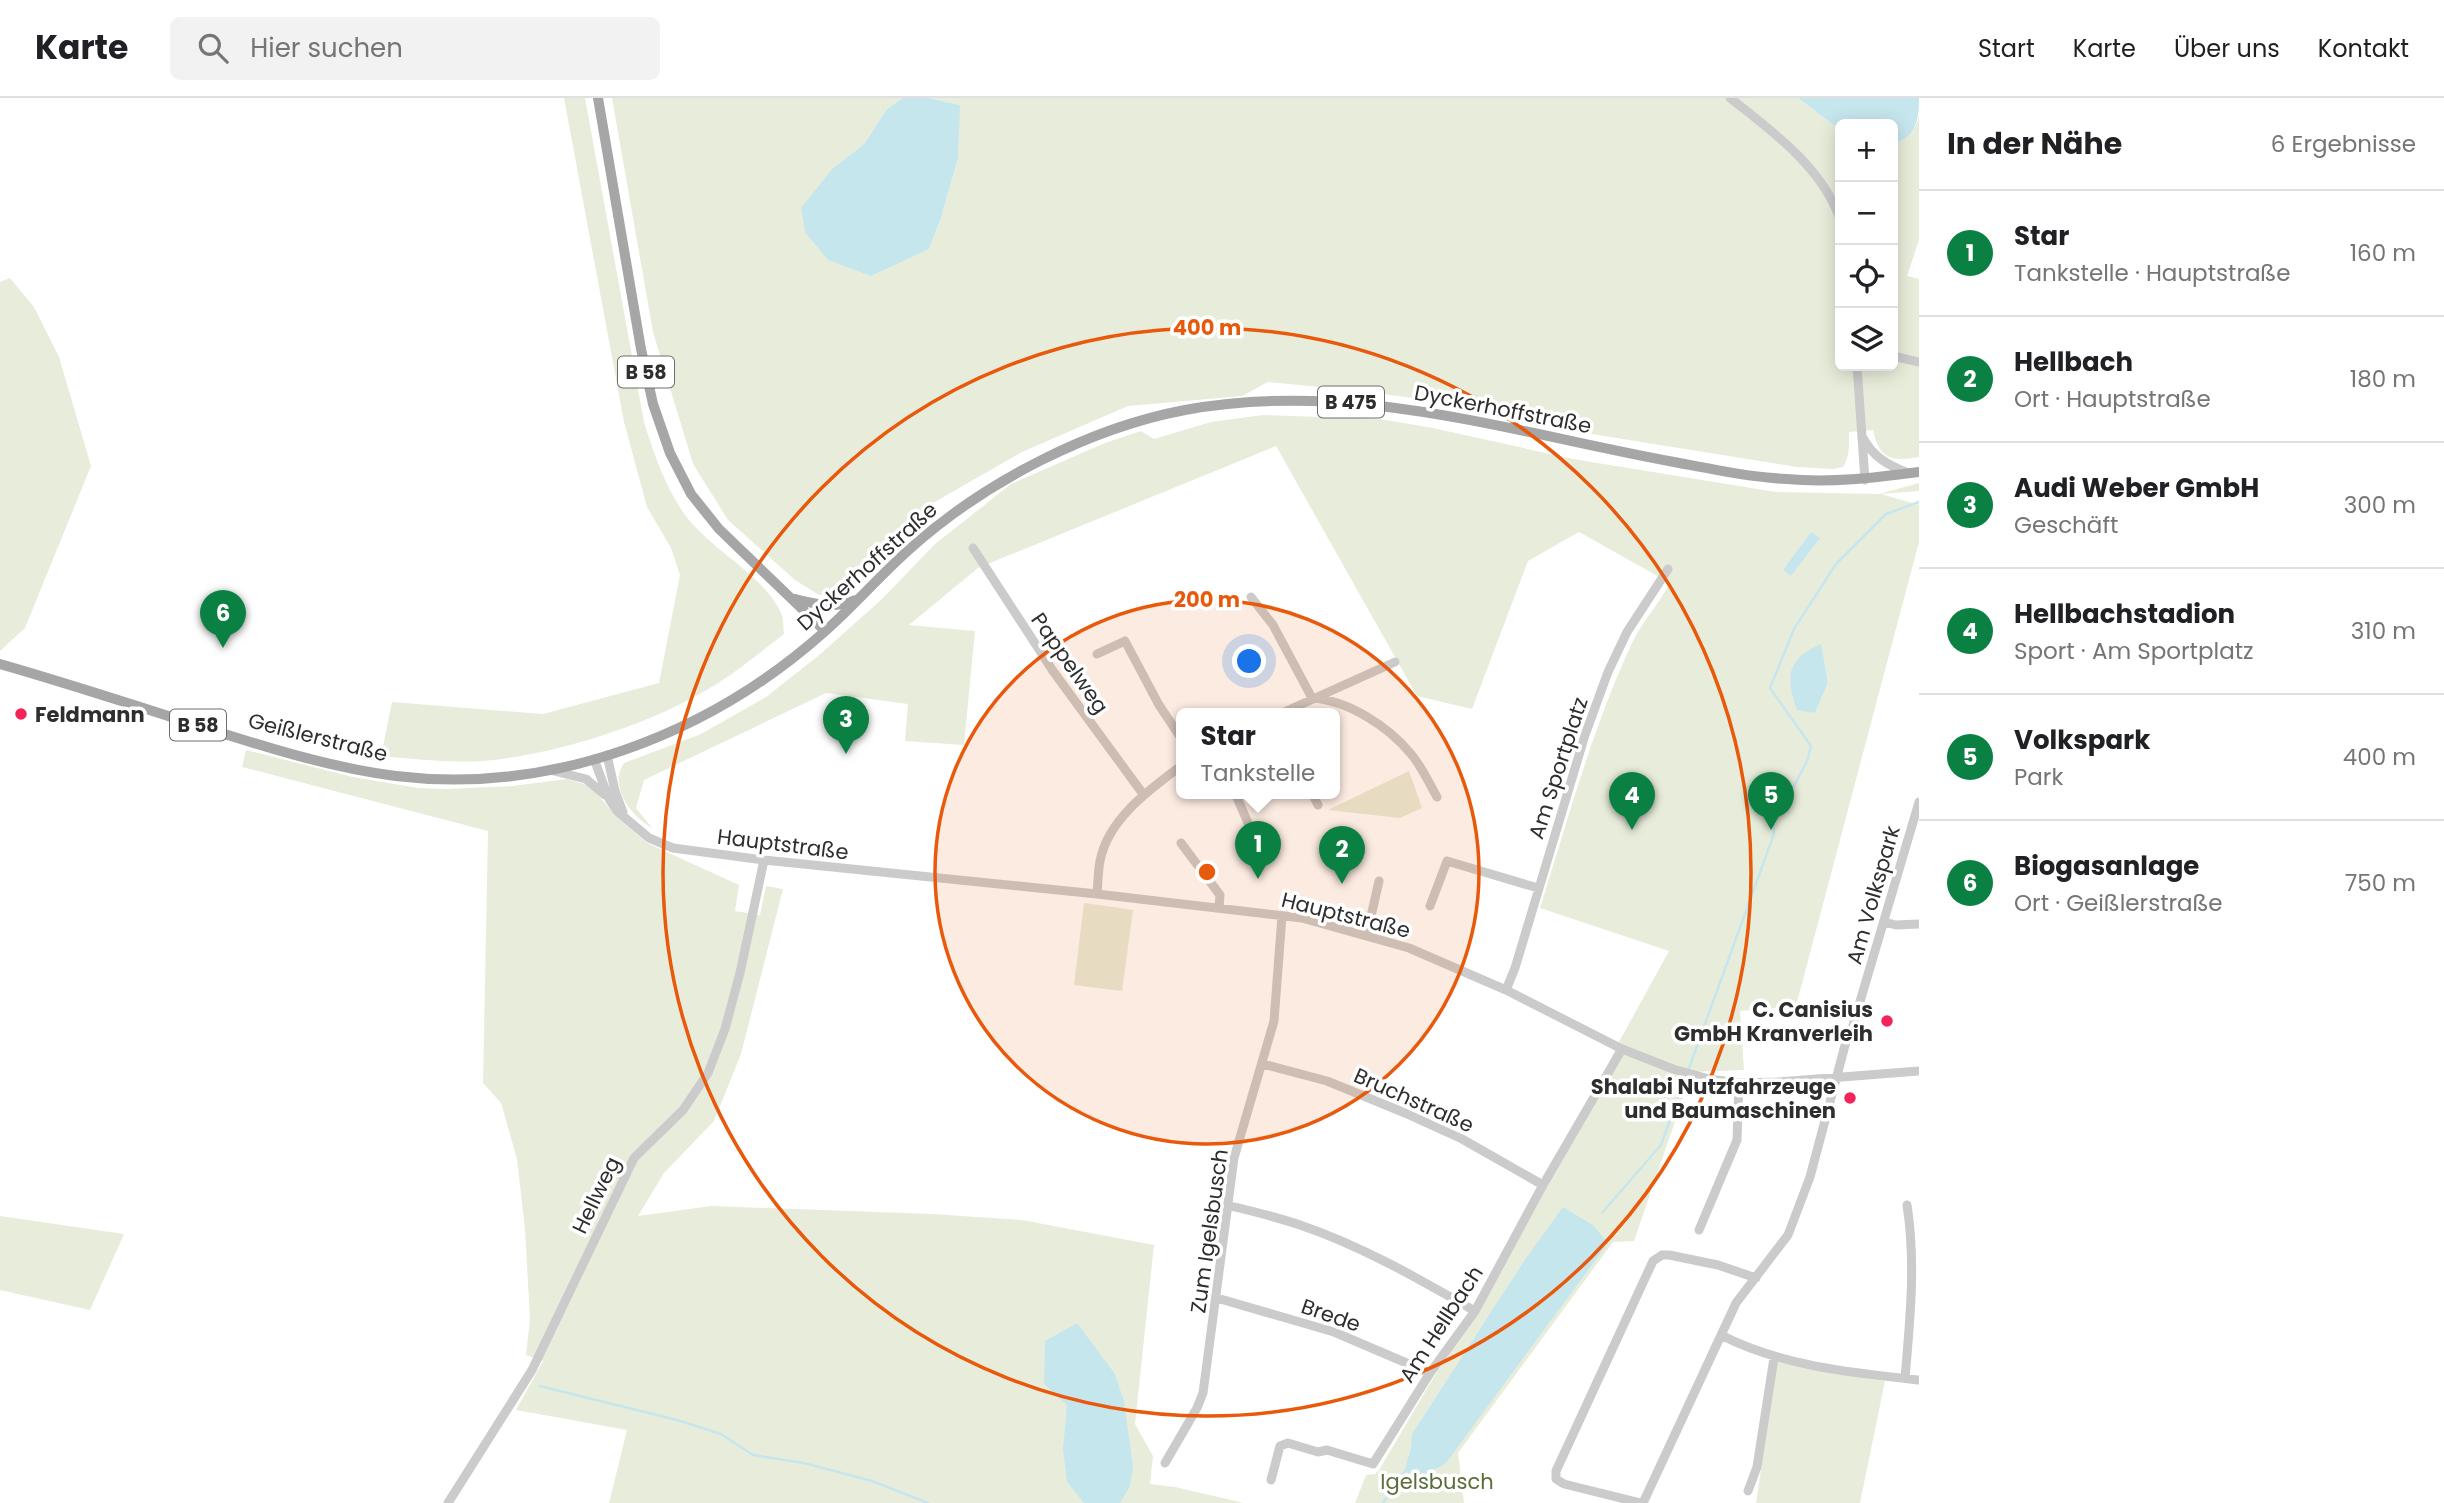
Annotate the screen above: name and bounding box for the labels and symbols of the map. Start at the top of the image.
text: 400 m [1173,313,1241,342]
road number: B 58 [618,356,674,388]
street label: Dyckerhoffstraße [1412,378,1594,440]
road number: B 475 [1318,386,1384,418]
street label: Dyckerhoffstraße [791,495,943,637]
text: 200 m [1174,585,1240,614]
pin: 6 [200,590,246,648]
street label: Pappelweg [1024,607,1116,719]
your location [1232,644,1266,678]
street label: Am Sportplatz [1521,693,1595,843]
pin: 3 [823,696,869,754]
place label: Feldmann [35,700,145,729]
marker: Feldmann [13,706,29,722]
street label: Geißlerstraße [245,706,391,768]
road number: B 58 [170,710,226,740]
pin: 4 [1609,772,1655,830]
pin: 5 [1748,772,1794,830]
pin: 1 [1235,821,1281,879]
street label: Hauptstraße [716,822,850,866]
street label: Am Volkspark [1839,822,1907,968]
pin: 2 [1319,826,1365,884]
centre of rings [1195,860,1219,884]
street label: Hauptstraße [1278,885,1414,945]
place label: C. Canisius GmbH Kranverleih [1674,995,1873,1048]
marker: C. Canisius GmbH Kranverleih [1879,1013,1895,1029]
street label: Bruchstraße [1349,1061,1479,1139]
place label: Shalabi Nutzfahrzeuge und Baumaschinen [1591,1072,1836,1125]
marker: Shalabi Nutzfahrzeuge und Baumaschinen [1842,1090,1858,1106]
street label: Zum Igelsbusch [1183,1147,1235,1315]
street label: Hellweg [565,1152,627,1238]
street label: Am Hellbach [1392,1260,1490,1388]
street label: Brede [1297,1291,1365,1339]
park label: Igelsbusch [1380,1467,1494,1496]

